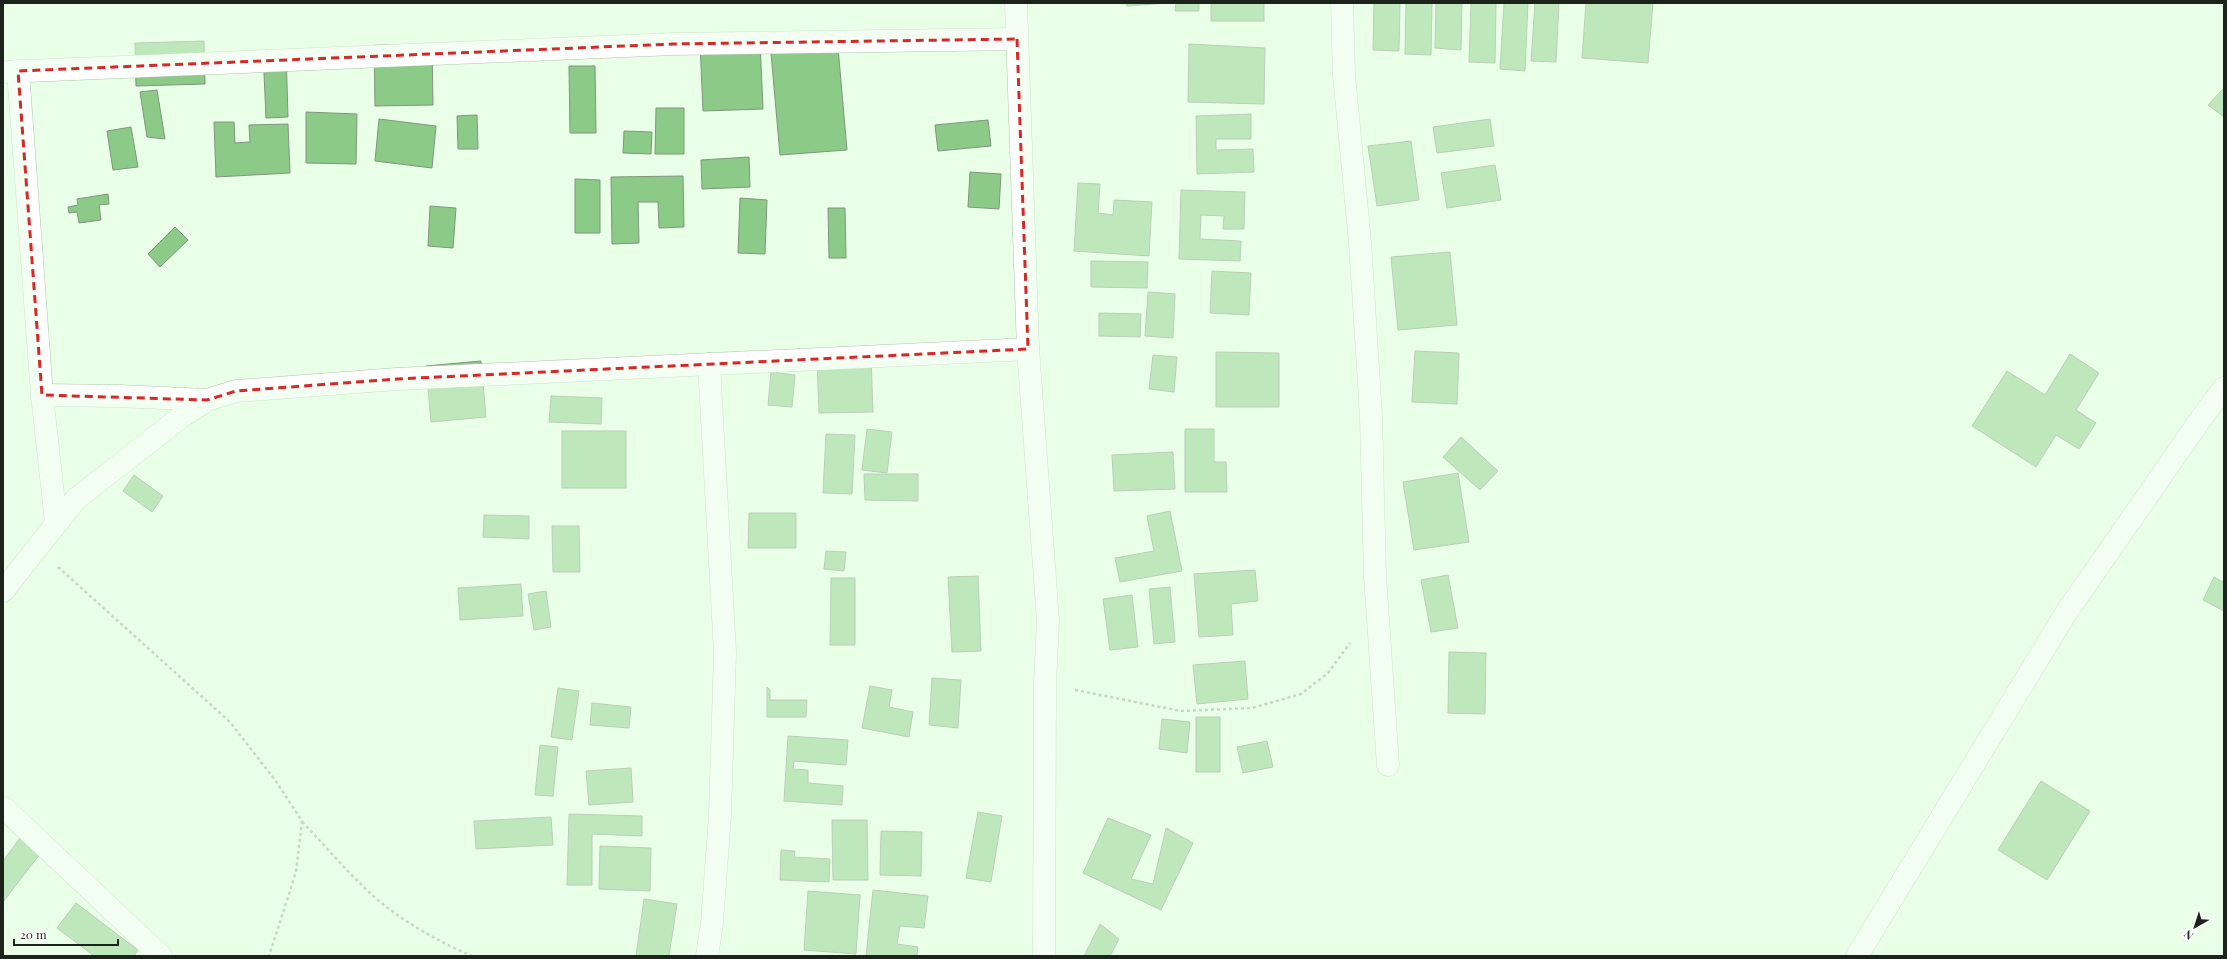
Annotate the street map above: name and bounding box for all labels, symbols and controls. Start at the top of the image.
north arrow [2175,907,2215,947]
scale bar [14,921,118,947]
text: 20 m [20,926,47,942]
text: N [2181,927,2196,943]

